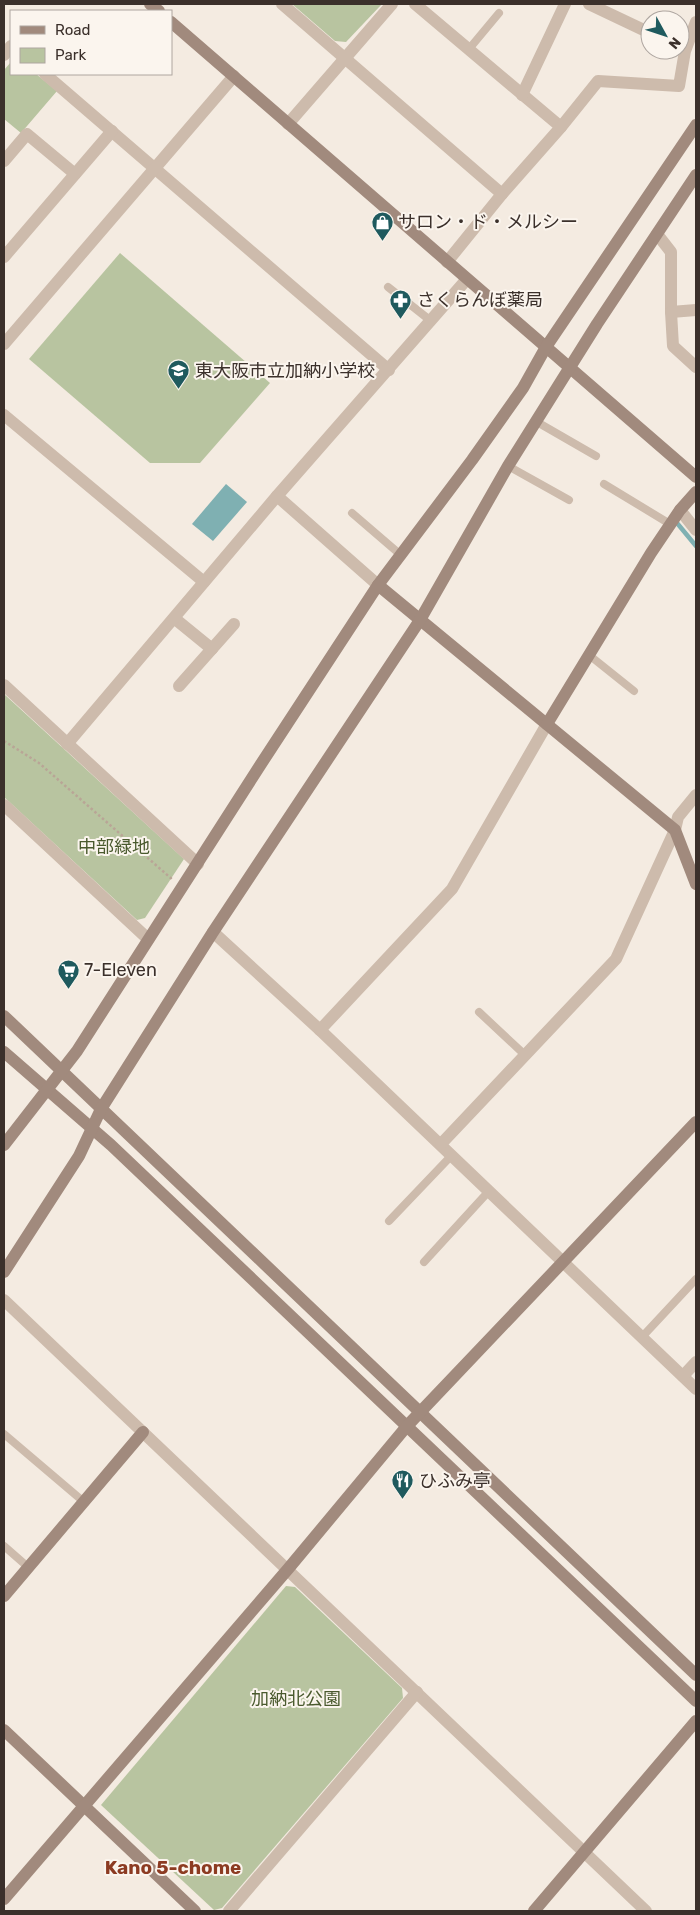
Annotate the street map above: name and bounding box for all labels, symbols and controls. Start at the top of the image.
legend [10,10,172,75]
north arrow [640,10,690,60]
text: Road [55,21,91,39]
text: N [665,34,684,52]
text: Park [55,46,86,64]
shop icon: サロン・ド・メルシー [370,210,394,241]
place label: サロン・ド・メルシー [398,211,578,233]
pharmacy icon: さくらんぼ薬局 [389,288,413,319]
place label: さくらんぼ薬局 [417,289,543,311]
school or university icon: 東大阪市立加納小学校 [167,359,191,390]
place label: 東大阪市立加納小学校 [195,360,375,382]
park label: 中部緑地 [78,836,150,858]
supermarket icon: 7-Eleven [56,958,80,989]
place label: 7-Eleven [84,959,157,981]
restaurant icon: ひふみ亭 [391,1469,415,1500]
place label: ひふみ亭 [419,1470,491,1492]
park label: 加納北公園 [251,1688,341,1710]
district label: Kano 5-chome [105,1856,241,1879]

